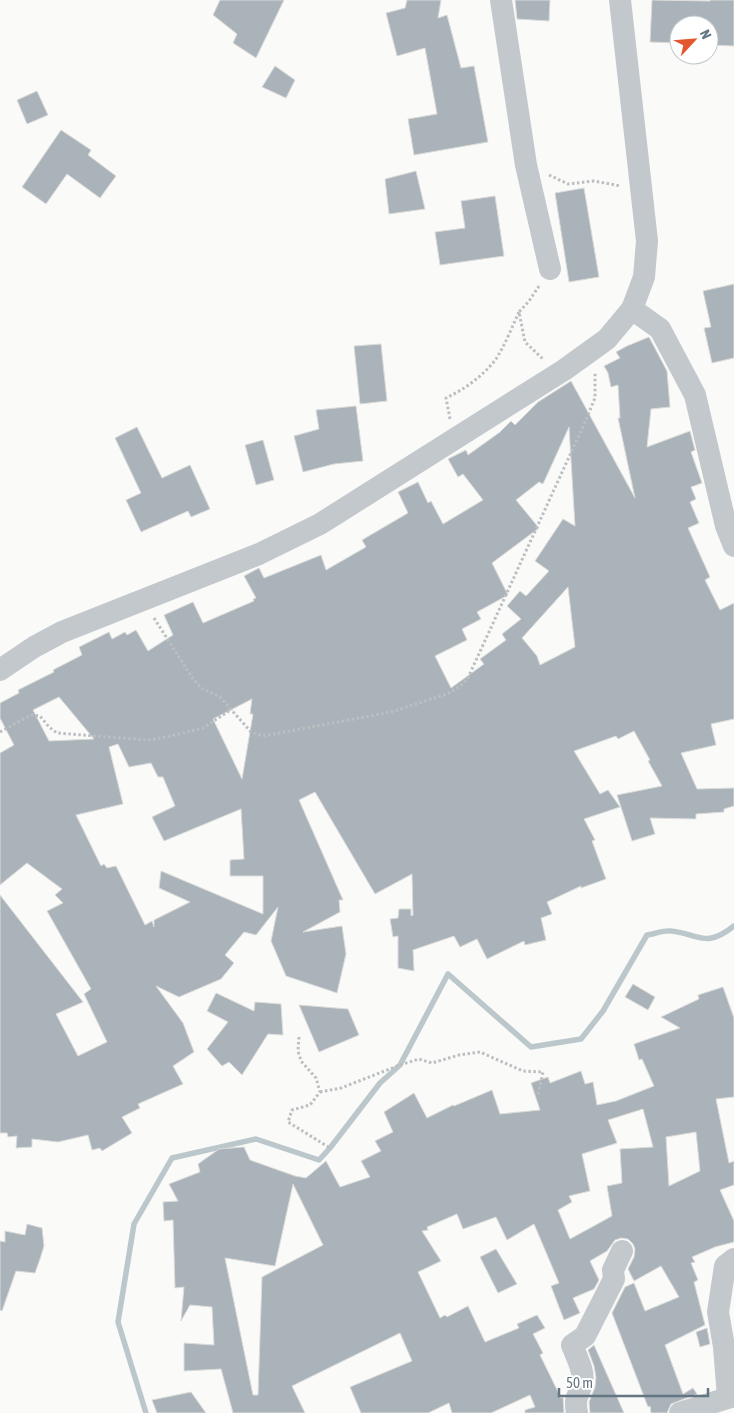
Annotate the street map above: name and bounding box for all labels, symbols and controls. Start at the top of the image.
north arrow [669,15,719,65]
text: N [697,27,715,42]
scale bar [559,1366,708,1398]
text: 50 m [566,1374,593,1391]

